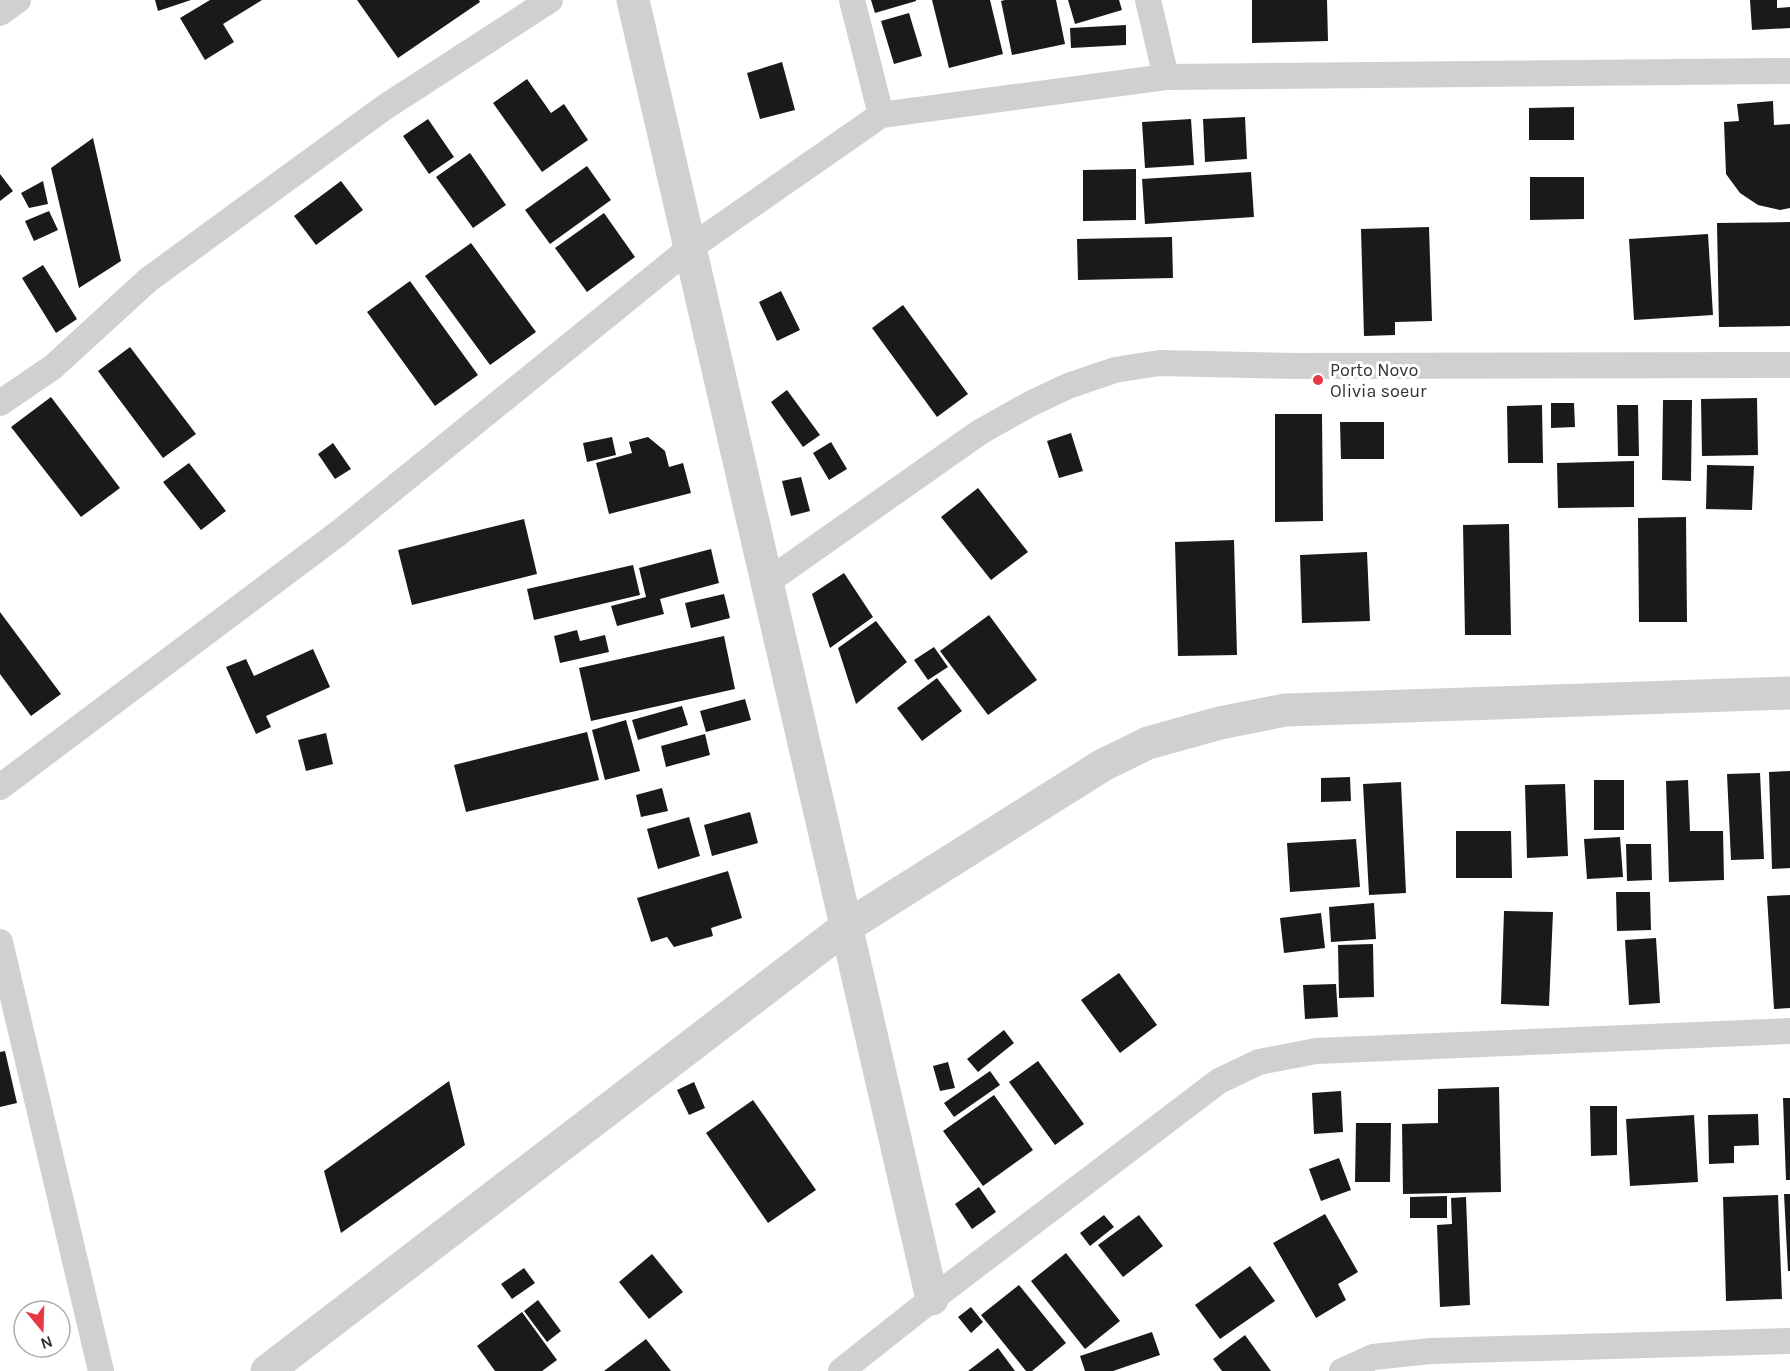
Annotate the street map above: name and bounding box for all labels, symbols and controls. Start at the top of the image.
place label: Porto Novo Olivia soeur [1330,359,1427,402]
marker: Porto Novo Olivia soeur [1311,373,1325,387]
north arrow [12,1299,72,1359]
text: N [38,1332,55,1354]

